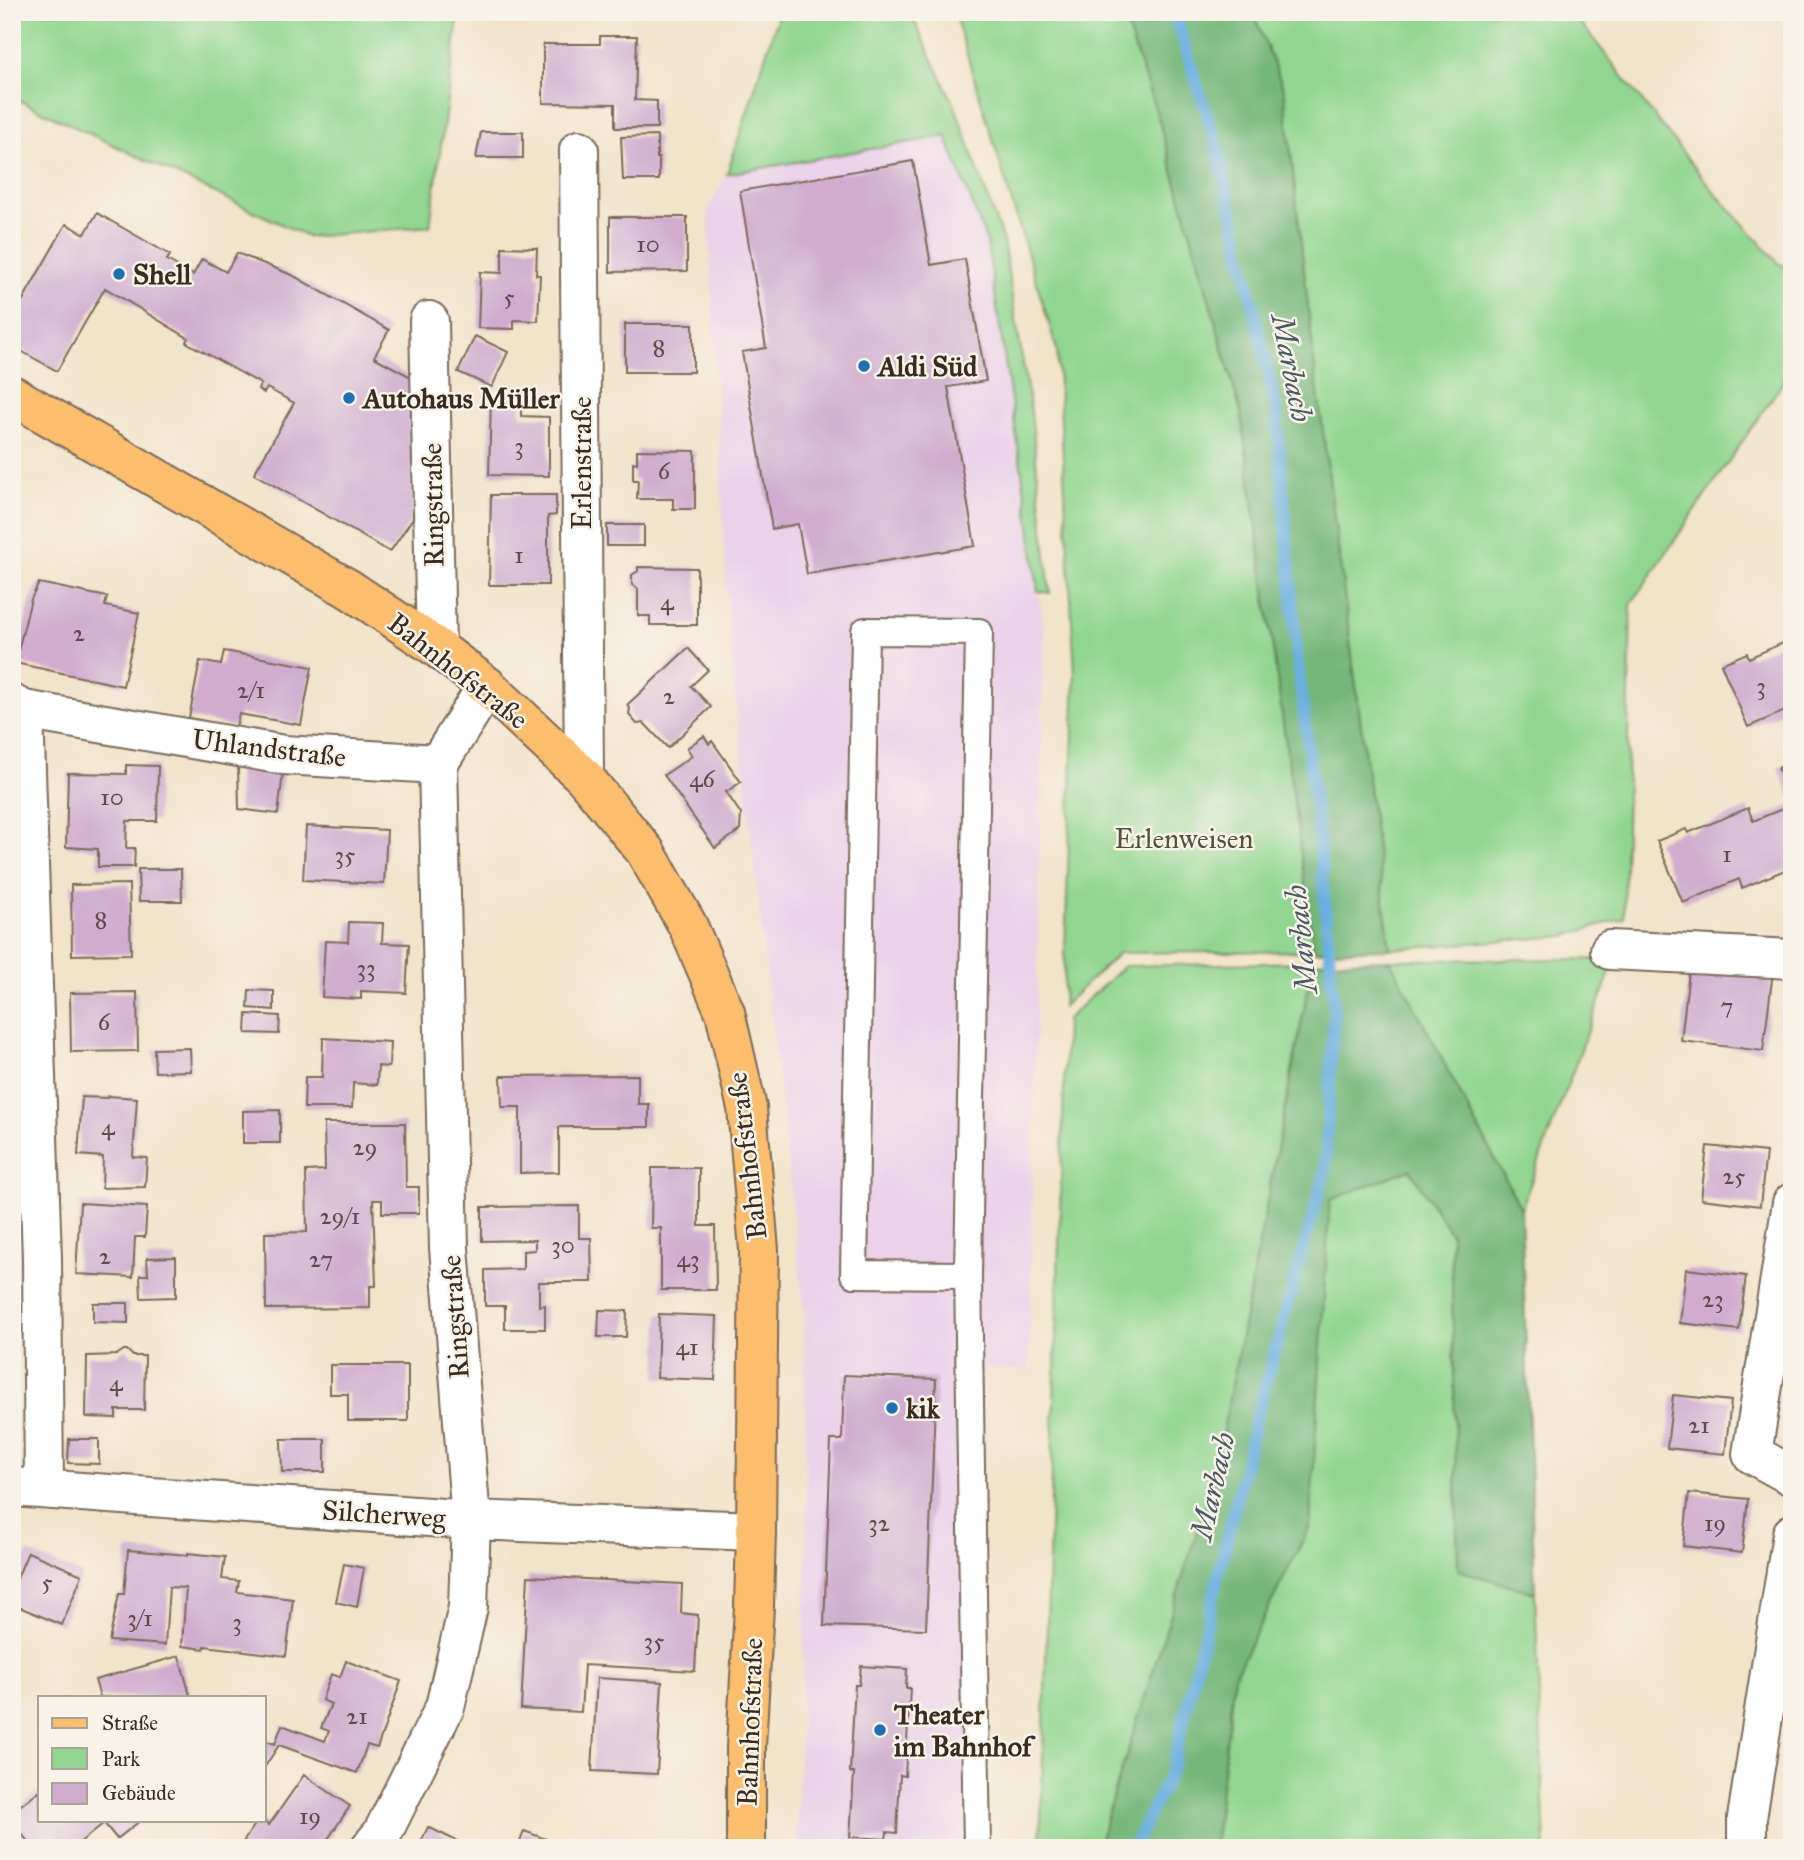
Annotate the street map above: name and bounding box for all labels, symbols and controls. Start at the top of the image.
house number: 10 [636,229,660,259]
place label: Shell [133,257,192,292]
marker: Shell [111,266,127,282]
house number: 5 [503,282,515,312]
water label: Marbach [1263,308,1320,425]
house number: 8 [653,333,665,363]
place label: Aldi Süd [876,349,978,384]
marker: Aldi Süd [856,358,872,374]
place label: Autohaus Müller [361,381,560,416]
marker: Autohaus Müller [341,390,357,406]
street label: Erlenstraße [564,396,599,530]
house number: 3 [514,431,524,461]
street label: Ringstraße [414,443,452,567]
house number: 6 [658,456,671,486]
house number: 1 [514,540,524,570]
house number: 4 [660,587,674,617]
street label: Bahnhofstraße [381,605,535,737]
house number: 2 [73,618,85,648]
house number: 3 [1756,671,1766,701]
house number: 2/1 [237,675,265,705]
house number: 2 [663,681,675,711]
street label: Uhlandstraße [190,721,348,775]
house number: 46 [689,764,716,794]
house number: 10 [100,782,124,812]
park label: Erlenweisen [1115,821,1253,856]
house number: 1 [1722,839,1732,869]
house number: 35 [335,840,355,870]
water label: Marbach [1277,883,1325,998]
house number: 8 [95,905,107,935]
house number: 33 [356,953,376,983]
house number: 7 [1721,991,1733,1021]
house number: 6 [98,1007,111,1037]
street label: Bahnhofstraße [719,1070,775,1242]
house number: 4 [101,1112,115,1142]
house number: 29 [353,1132,377,1162]
house number: 25 [1723,1161,1745,1191]
house number: 29/1 [320,1201,360,1231]
house number: 30 [551,1230,575,1260]
house number: 2 [99,1241,111,1271]
house number: 27 [309,1244,333,1274]
house number: 43 [677,1244,699,1274]
street label: Ringstraße [433,1254,477,1380]
house number: 23 [1702,1284,1724,1314]
house number: 41 [676,1332,698,1362]
house number: 4 [109,1368,123,1398]
place label: kik [906,1391,941,1426]
marker: kik [884,1400,900,1416]
house number: 21 [1688,1410,1710,1440]
water label: Marbach [1183,1429,1243,1546]
street label: Silcherweg [321,1492,448,1536]
house number: 32 [868,1508,890,1538]
house number: 19 [1704,1508,1726,1538]
house number: 5 [41,1567,53,1597]
house number: 3/1 [127,1603,153,1633]
house number: 3 [232,1607,242,1637]
house number: 35 [644,1626,664,1656]
street label: Bahnhofstraße [730,1637,770,1807]
legend [38,1696,266,1822]
place label: Theater im Bahnhof [894,1697,1036,1764]
house number: 21 [346,1701,368,1731]
text: Straße [102,1710,158,1736]
marker: Theater im Bahnhof [872,1722,888,1738]
text: Park [102,1746,140,1772]
text: Gebäude [102,1780,176,1806]
house number: 19 [299,1801,321,1831]

